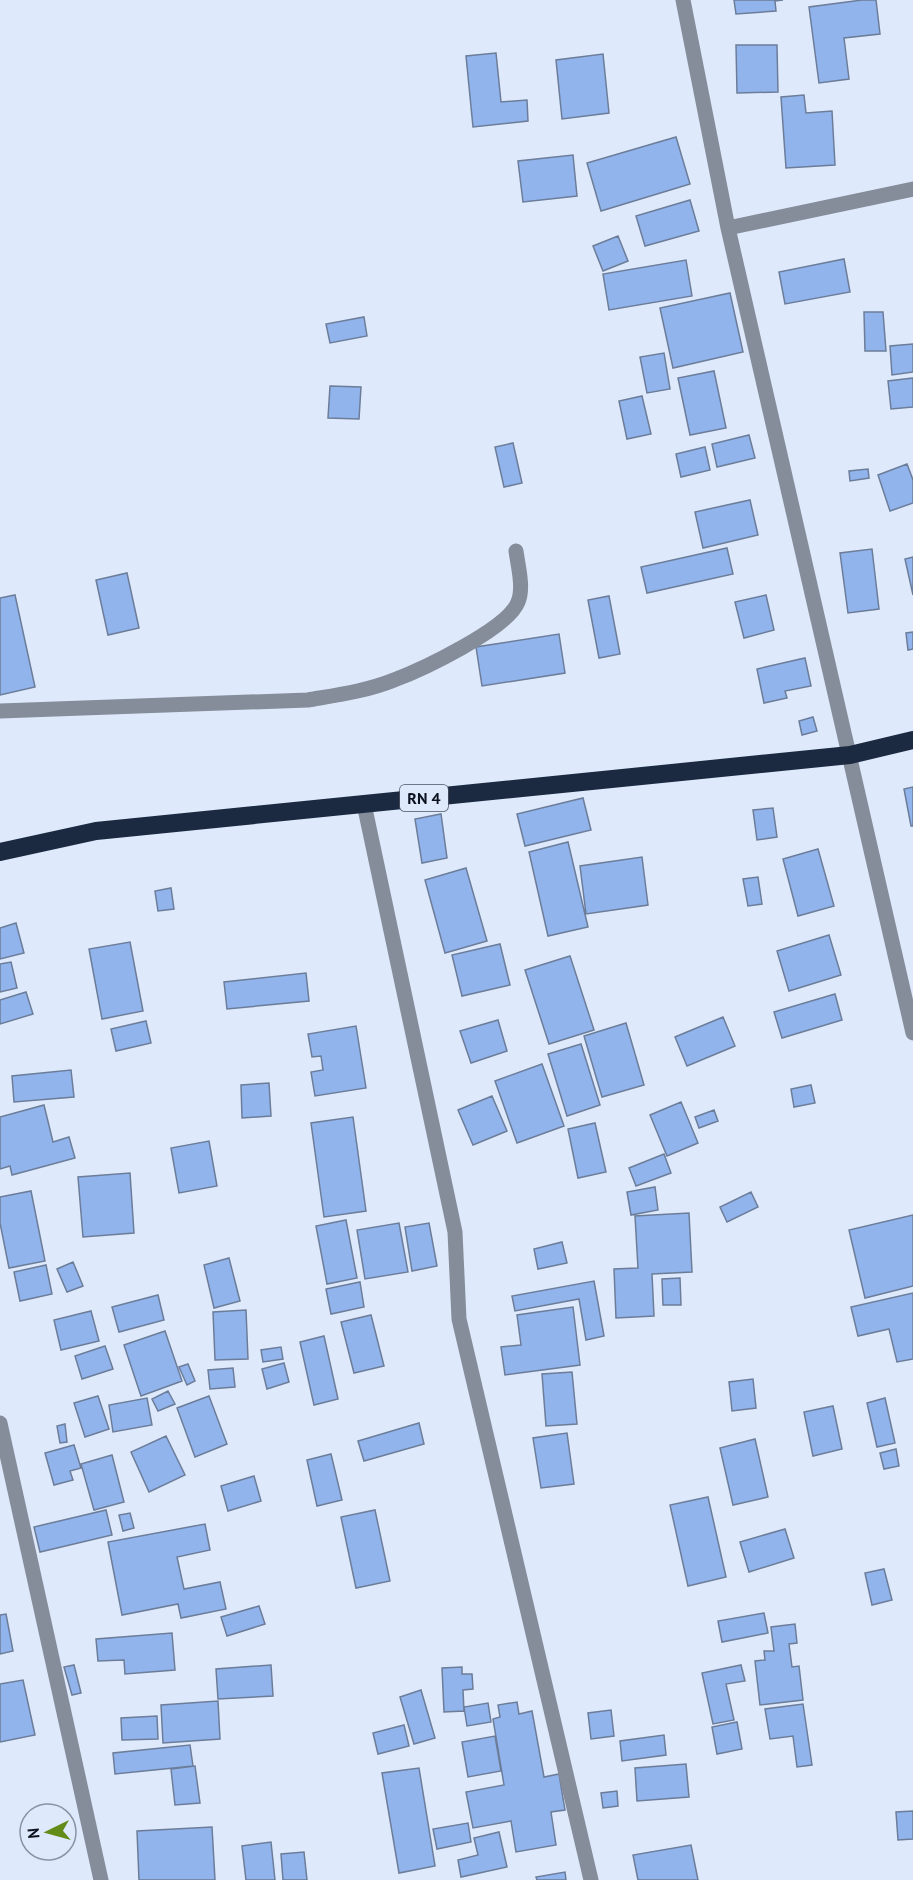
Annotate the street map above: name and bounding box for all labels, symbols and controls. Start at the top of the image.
road number: RN 4 [400,785,448,811]
north arrow [18,1802,78,1862]
text: N [23,1827,43,1839]

